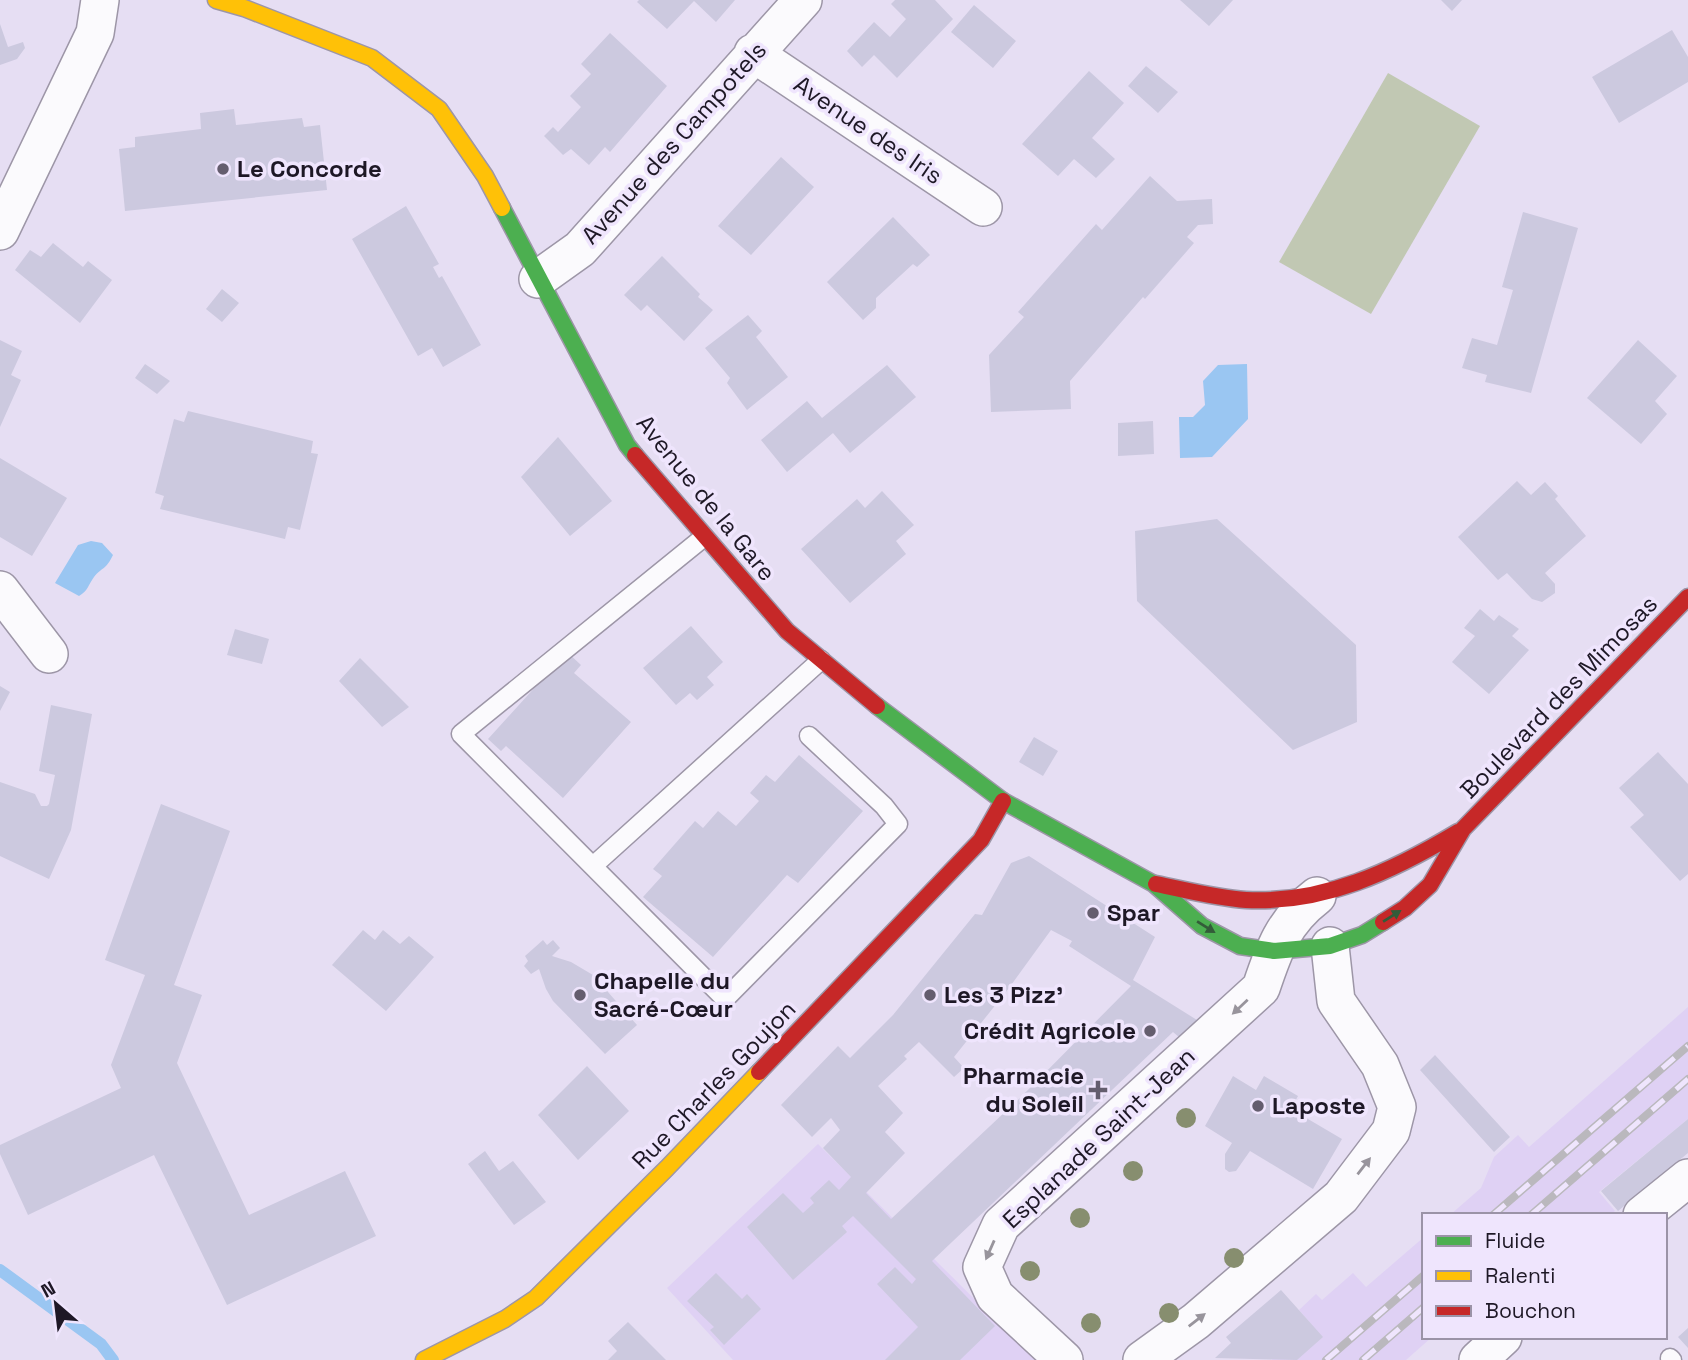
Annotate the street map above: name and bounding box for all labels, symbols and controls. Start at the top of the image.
street label: Avenue des Campotels [574,35,773,251]
street label: Avenue des Iris [788,68,949,191]
place label: Le Concorde [237,153,382,184]
marker: Le Concorde [215,161,231,177]
street label: Avenue de la Gare [630,408,783,587]
street label: Boulevard des Mimosas [1453,588,1664,805]
place label: Spar [1107,897,1160,928]
marker: Spar [1085,905,1101,921]
one-way arrow [1382,910,1401,923]
one-way arrow [1197,921,1216,934]
place label: Chapelle du Sacré-Cœur [594,965,733,1024]
place label: Les 3 Pizz' [944,979,1063,1010]
marker: Chapelle du Sacré-Cœur [572,987,588,1003]
marker: Les 3 Pizz' [922,987,938,1003]
street label: Rue Charles Goujon [625,994,802,1176]
one-way arrow [1232,999,1249,1015]
place label: Crédit Agricole [964,1015,1136,1046]
marker: Crédit Agricole [1142,1023,1158,1039]
street label: Esplanade Saint-Jean [996,1040,1201,1235]
place label: Pharmacie du Soleil [963,1060,1084,1119]
marker: Pharmacie du Soleil [1090,1082,1106,1098]
place label: Laposte [1272,1090,1366,1121]
marker: Laposte [1250,1098,1266,1114]
one-way arrow [1357,1158,1372,1176]
legend [1422,1213,1667,1339]
text: Fluide [1485,1227,1545,1254]
one-way arrow [984,1240,996,1260]
text: Ralenti [1485,1262,1555,1289]
north arrow [21,1269,91,1339]
text: N [37,1275,60,1303]
text: Bouchon [1485,1297,1576,1324]
one-way arrow [1187,1312,1205,1327]

